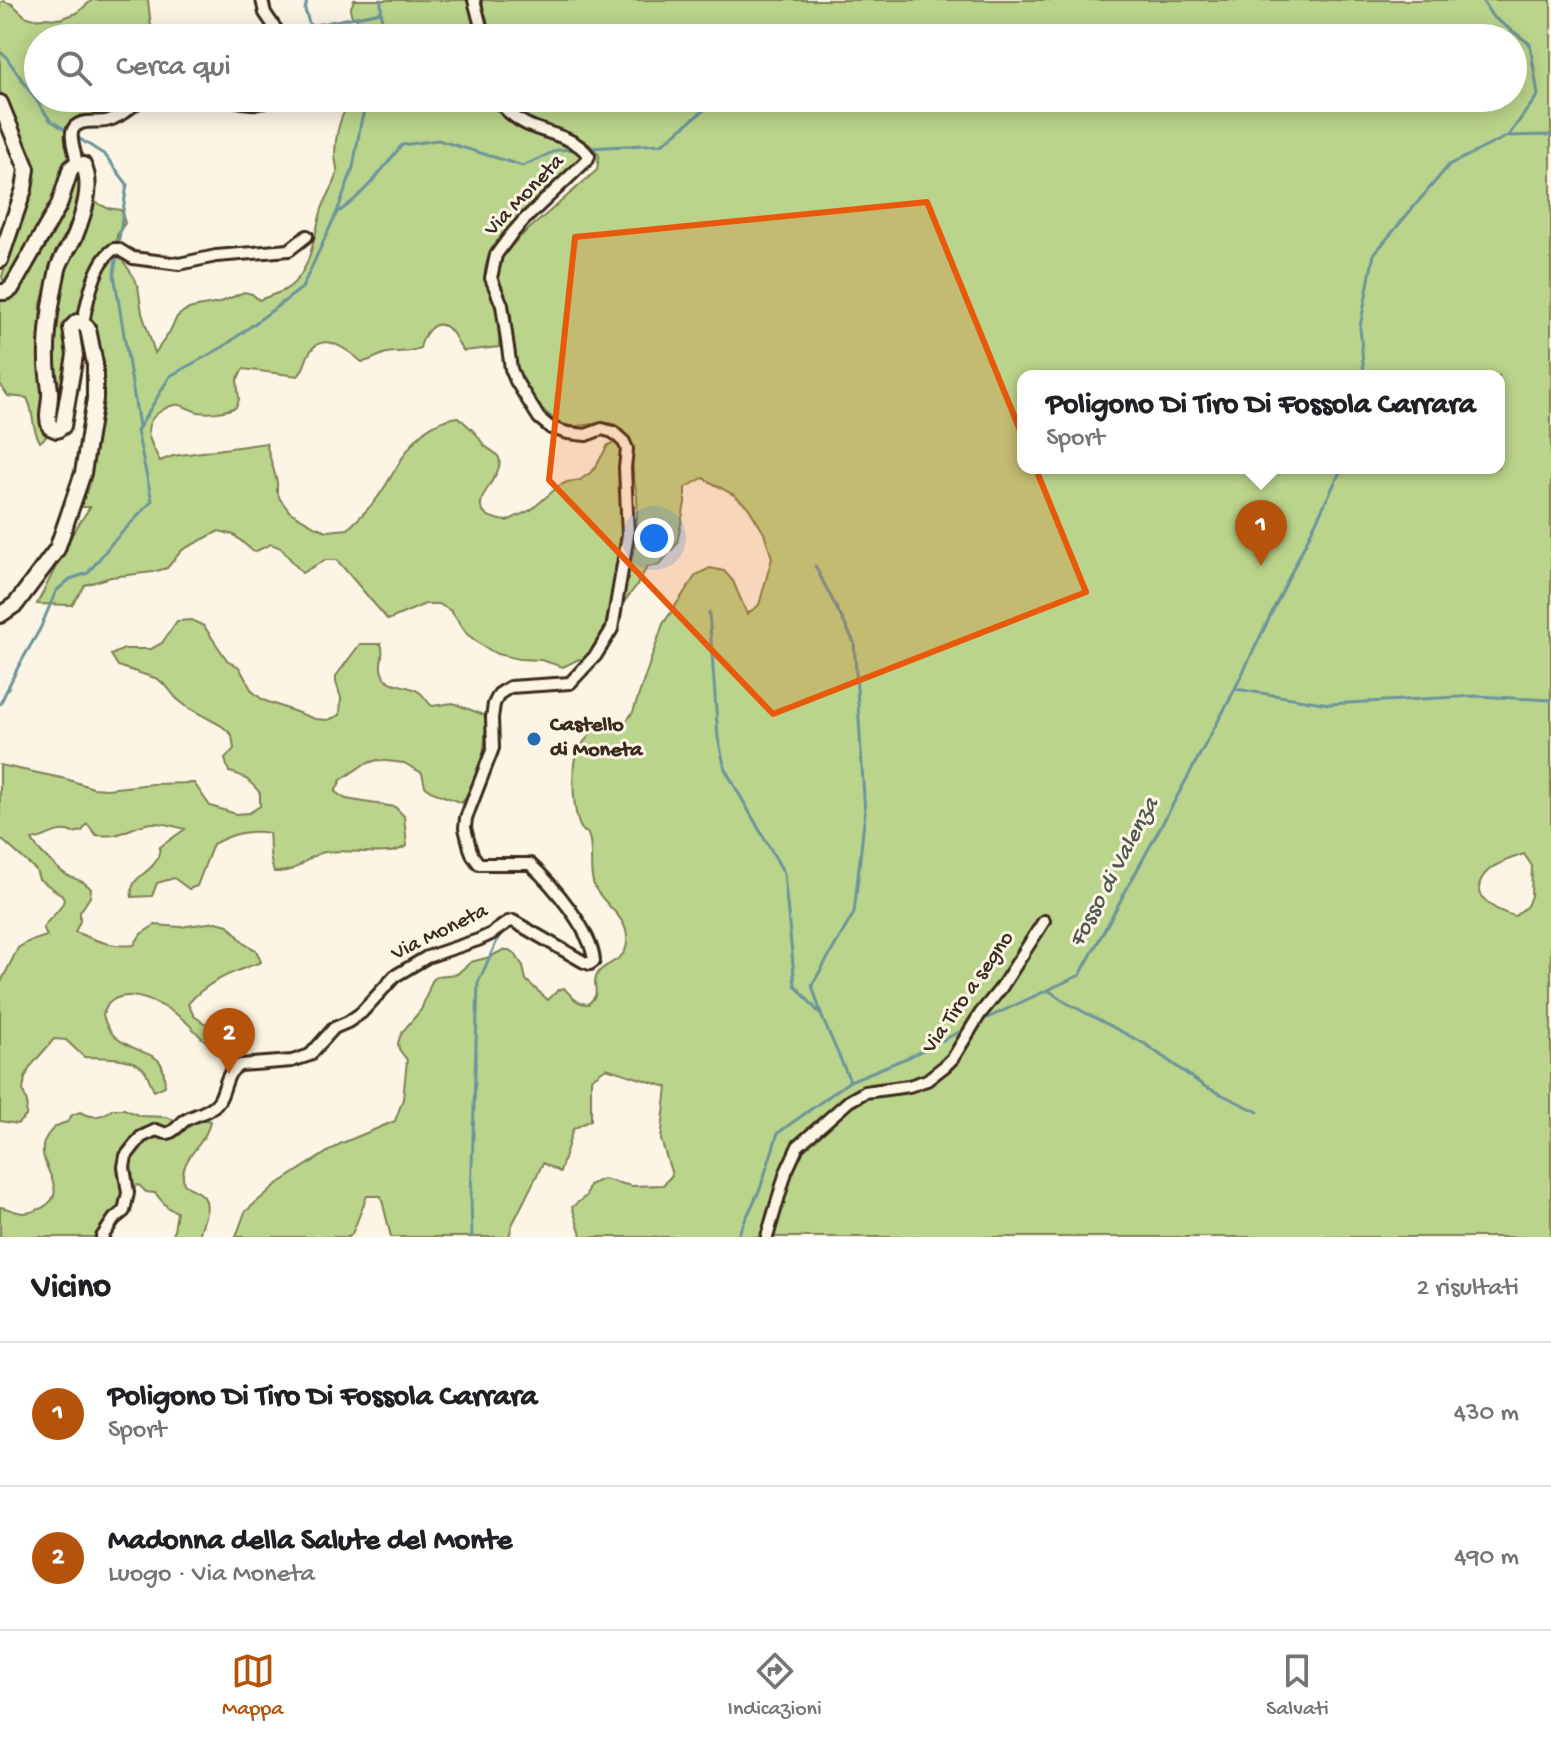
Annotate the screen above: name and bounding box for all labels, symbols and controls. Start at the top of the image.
search box [24,24,1527,112]
icon: search [52,46,96,90]
text: Cerca qui [116,51,231,86]
street label: Via Moneta [479,149,571,243]
popup [1017,370,1505,474]
text: Poligono Di Tiro Di Fossola Carrara [1046,389,1476,424]
text: Sport [1046,424,1104,455]
pin: 1 [1235,500,1287,566]
your location [634,518,674,558]
place label: Castello di Moneta [549,713,644,764]
marker: Castello di Moneta [525,730,543,748]
water label: Fosso di Valenza [1063,792,1167,953]
street label: Via Moneta [387,898,493,968]
street label: Via Tiro a segno [917,927,1021,1060]
pin: 2 [203,1008,255,1074]
text: Vicino [32,1269,111,1309]
text: 2 risultati [1416,1274,1519,1305]
text: Poligono Di Tiro Di Fossola Carrara [108,1381,538,1416]
text: 1 [53,1399,63,1430]
text: 430 m [1454,1399,1519,1430]
text: Sport [108,1416,166,1447]
text: Madonna della Salute del Monte [108,1525,512,1560]
text: 2 [52,1543,64,1574]
text: 490 m [1454,1543,1519,1574]
text: Luogo · Via Moneta [108,1560,315,1591]
tab: Mappa [222,1649,283,1723]
tab: Indicazioni [728,1649,822,1723]
tab: Salvati [1266,1649,1329,1723]

